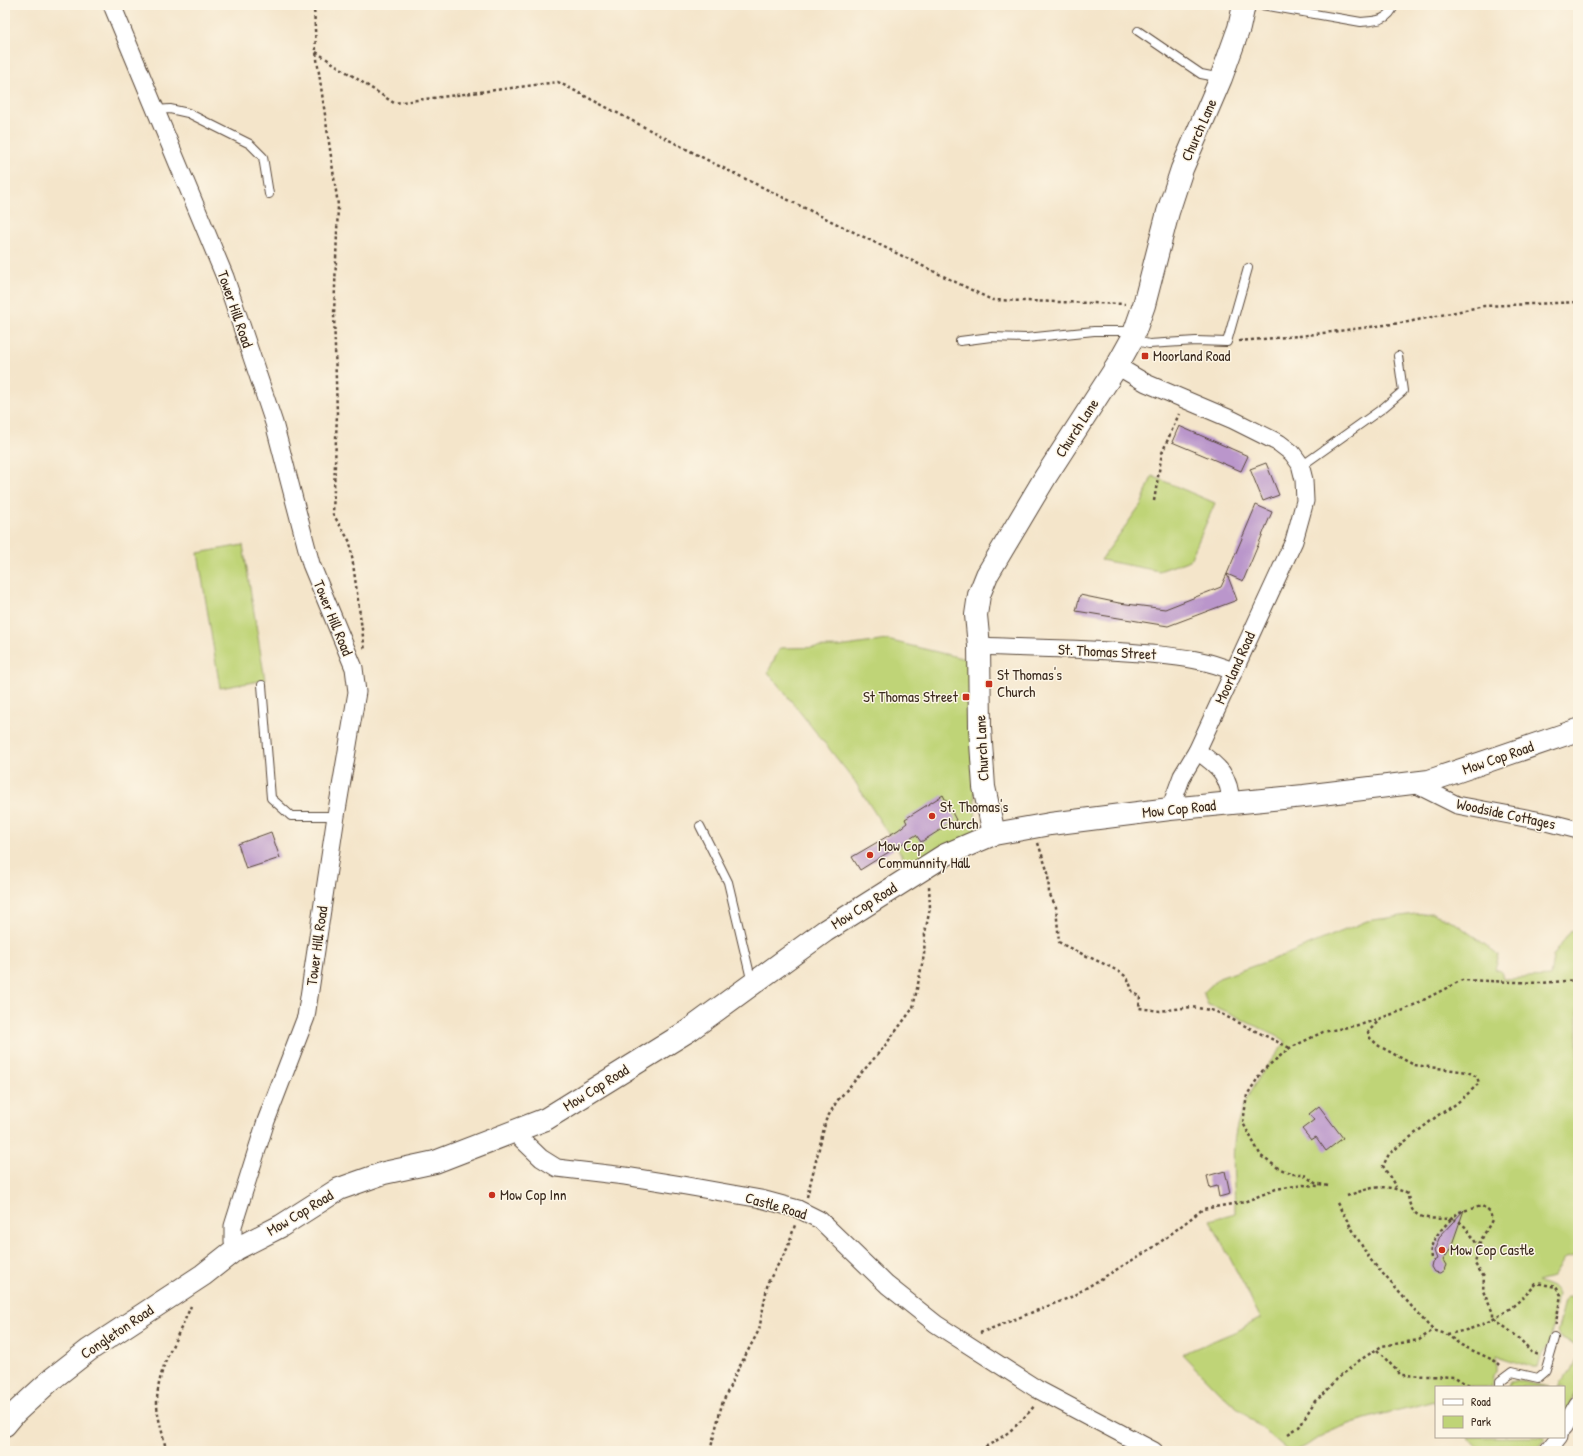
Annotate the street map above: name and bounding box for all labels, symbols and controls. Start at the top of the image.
street label: Church Lane [1176,95,1222,164]
street label: Tower Hill Road [213,268,258,350]
place label: Moorland Road [1153,345,1230,366]
marker: Moorland Road [1140,351,1150,361]
street label: Church Lane [1050,394,1103,461]
street label: Tower Hill Road [309,577,358,659]
street label: Moorland Road [1209,628,1260,707]
street label: St. Thomas Street [1057,638,1157,665]
place label: St Thomas's Church [997,664,1062,702]
marker: St Thomas's Church [984,679,994,689]
place label: St Thomas Street [863,686,959,707]
marker: St Thomas Street [961,692,971,702]
street label: Church Lane [969,714,994,782]
street label: Mow Cop Road [1459,735,1536,780]
street label: Woodside Cottages [1455,793,1558,834]
street label: Mow Cop Road [1141,794,1217,823]
place label: St. Thomas's Church [940,796,1008,834]
marker: St. Thomas's Church [927,811,937,821]
place label: Mow Cop Communnity Hall [878,835,970,873]
marker: Mow Cop Communnity Hall [865,850,875,860]
street label: Mow Cop Road [827,877,901,934]
street label: Tower Hill Road [301,905,332,987]
street label: Mow Cop Road [559,1059,633,1116]
street label: Mow Cop Road [263,1184,337,1241]
place label: Mow Cop Inn [500,1184,567,1205]
street label: Castle Road [743,1187,809,1224]
marker: Mow Cop Inn [487,1190,497,1200]
place label: Mow Cop Castle [1450,1239,1535,1260]
marker: Mow Cop Castle [1437,1245,1447,1255]
street label: Congleton Road [76,1299,157,1364]
legend [1435,1386,1565,1438]
text: Road [1471,1393,1491,1410]
text: Park [1471,1413,1491,1430]

